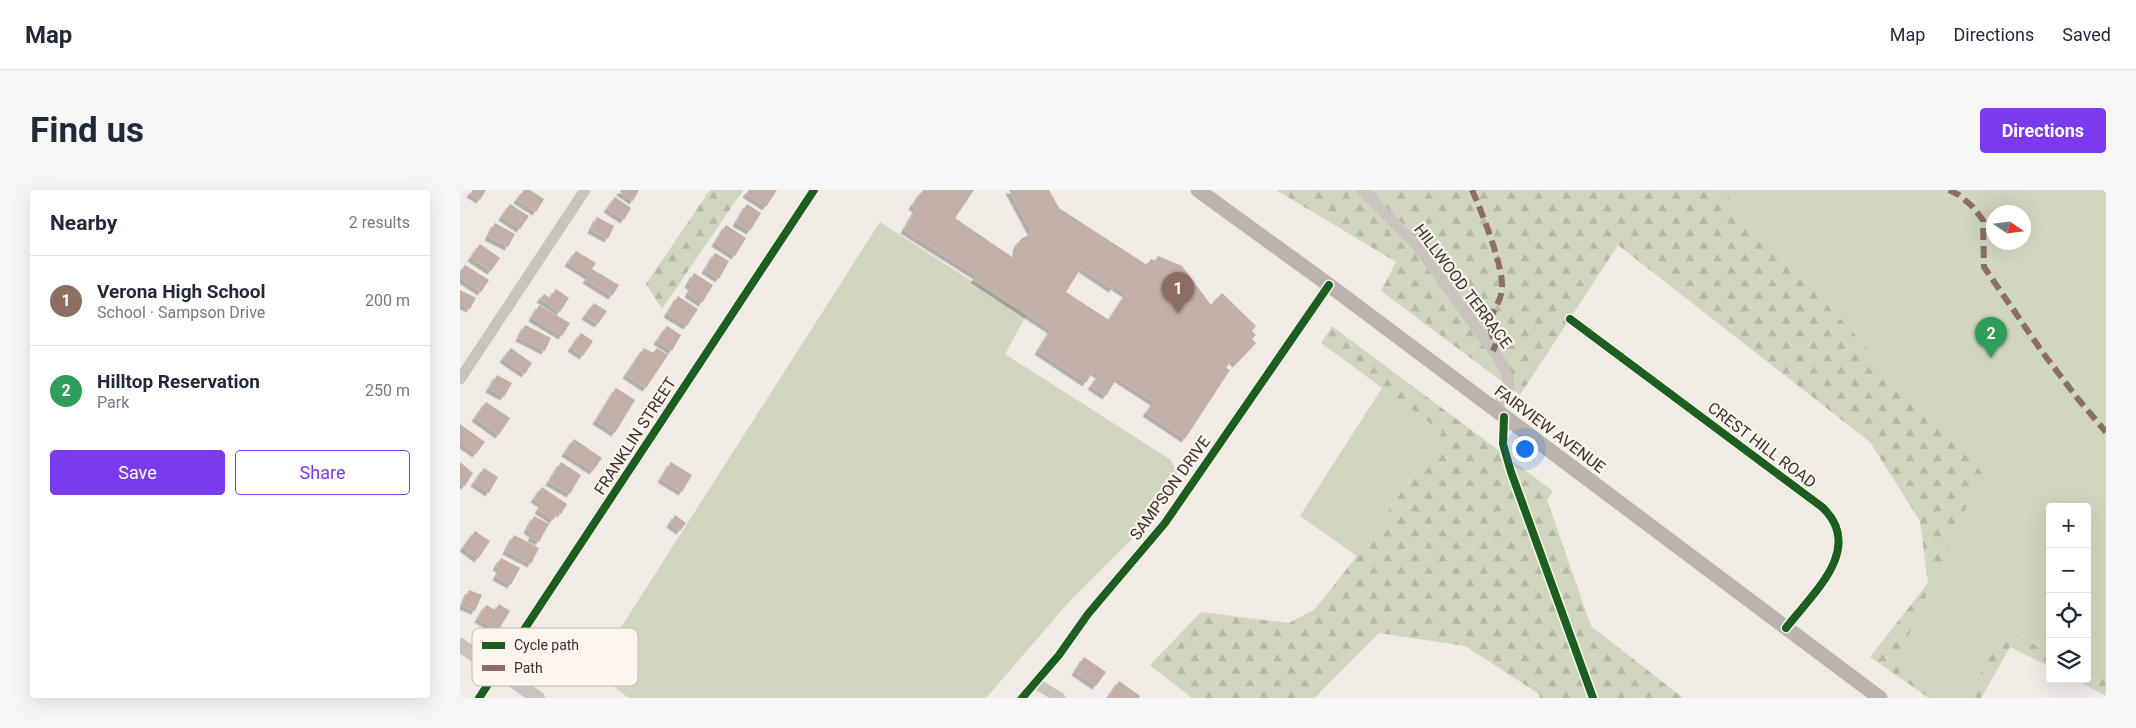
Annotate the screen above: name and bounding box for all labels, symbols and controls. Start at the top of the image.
text: Map [25,21,72,49]
text: Map [1890,24,1925,45]
text: Directions [1953,24,2034,45]
text: Saved [2062,24,2111,45]
button: Directions [1980,108,2106,153]
text: Find us [30,110,144,151]
north arrow [1986,205,2031,250]
text: Nearby [50,211,117,235]
text: 2 results [349,213,410,232]
street label: HILLWOOD TERRACE [1410,220,1516,352]
pin: 1 [1162,272,1194,313]
text: Verona High School [97,280,266,303]
text: 1 [61,291,71,310]
text: 200 m [365,291,410,310]
text: School · Sampson Drive [97,303,265,322]
pin: 2 [1975,317,2007,358]
text: Hilltop Reservation [97,370,260,393]
street label: FRANKLIN STREET [590,374,680,498]
text: 2 [61,381,71,400]
text: 250 m [365,381,410,400]
street label: FAIRVIEW AVENUE [1491,381,1609,477]
text: Park [97,393,129,412]
street label: CREST HILL ROAD [1704,398,1820,492]
street label: SAMPSON DRIVE [1126,432,1214,544]
your location [1512,436,1538,462]
button: Save [50,450,225,495]
button: Share [235,450,410,495]
map controls [2046,503,2091,683]
button: + [2046,503,2091,548]
button: − [2046,548,2091,593]
button: locate [2046,593,2091,638]
legend [472,628,638,686]
text: Cycle path [514,637,579,653]
button: layers [2046,638,2091,683]
text: Path [514,660,543,676]

